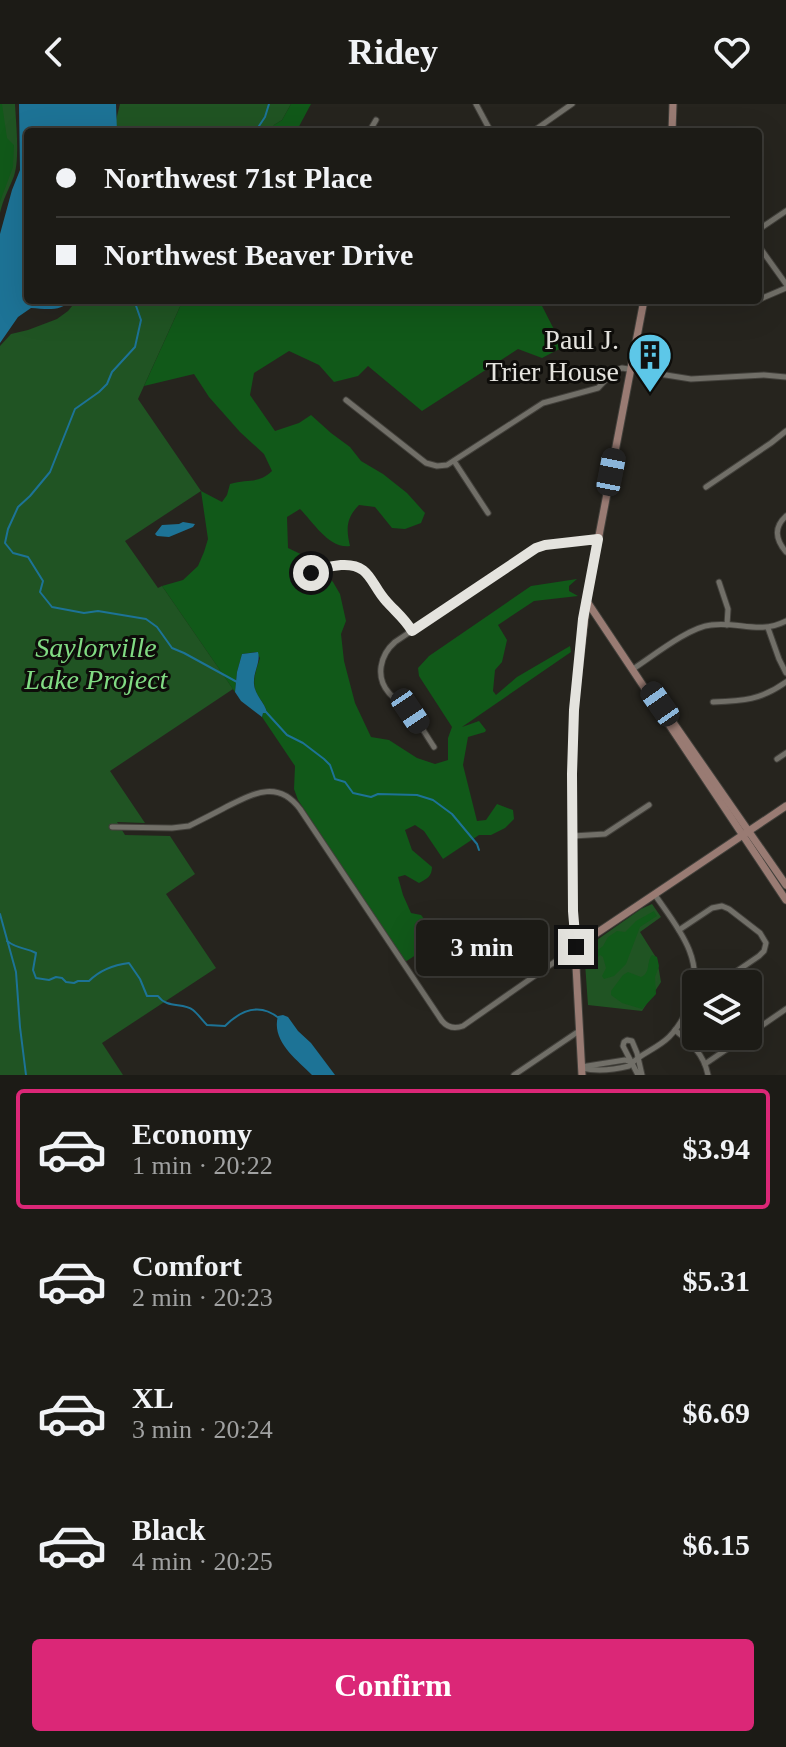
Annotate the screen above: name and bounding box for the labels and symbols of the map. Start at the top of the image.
place label: Paul J. Trier House [485,324,619,387]
building icon: Paul J. Trier House [626,331,674,394]
car [595,446,627,498]
route start [293,555,329,591]
park label: Saylorville Lake Project [24,632,169,695]
car [636,677,684,731]
car [387,684,433,738]
callout: 3 min [416,919,548,975]
route end [558,929,594,965]

